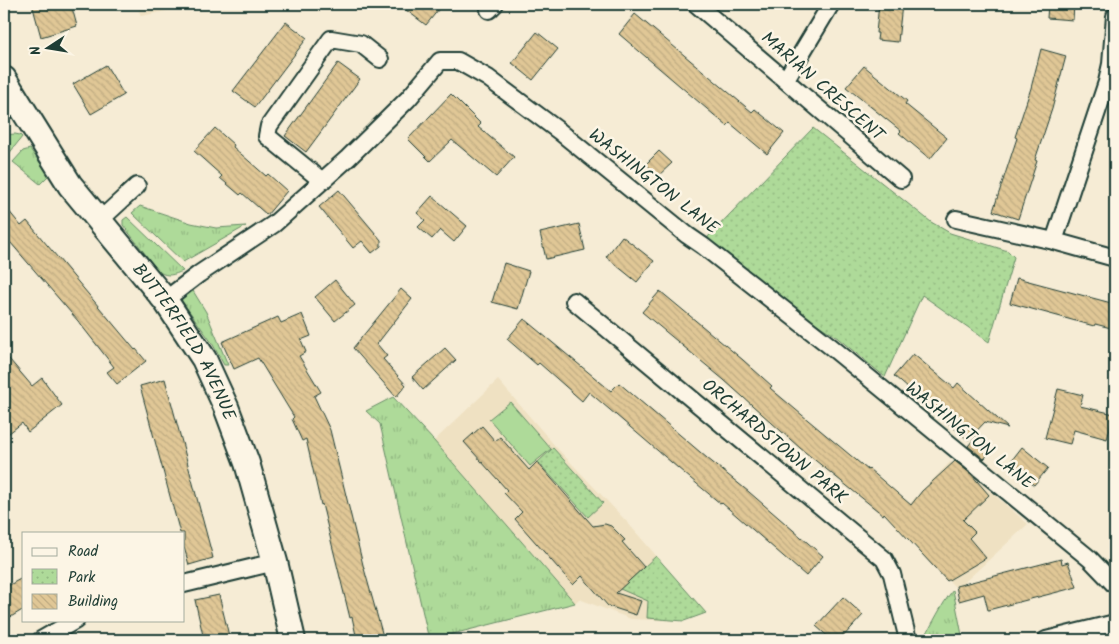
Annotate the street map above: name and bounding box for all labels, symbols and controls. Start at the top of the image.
north arrow [22,22,72,72]
street label: MARIAN CRESCENT [754,25,891,150]
text: N [25,44,48,57]
street label: WASHINGTON LANE [582,122,725,243]
street label: BUTTERFIELD AVENUE [124,257,243,425]
street label: ORCHARDSTOWN PARK [695,372,854,512]
street label: WASHINGTON LANE [898,375,1040,498]
legend [22,532,185,622]
text: Road [68,540,99,564]
text: Park [68,566,96,590]
text: Building [68,590,118,614]

